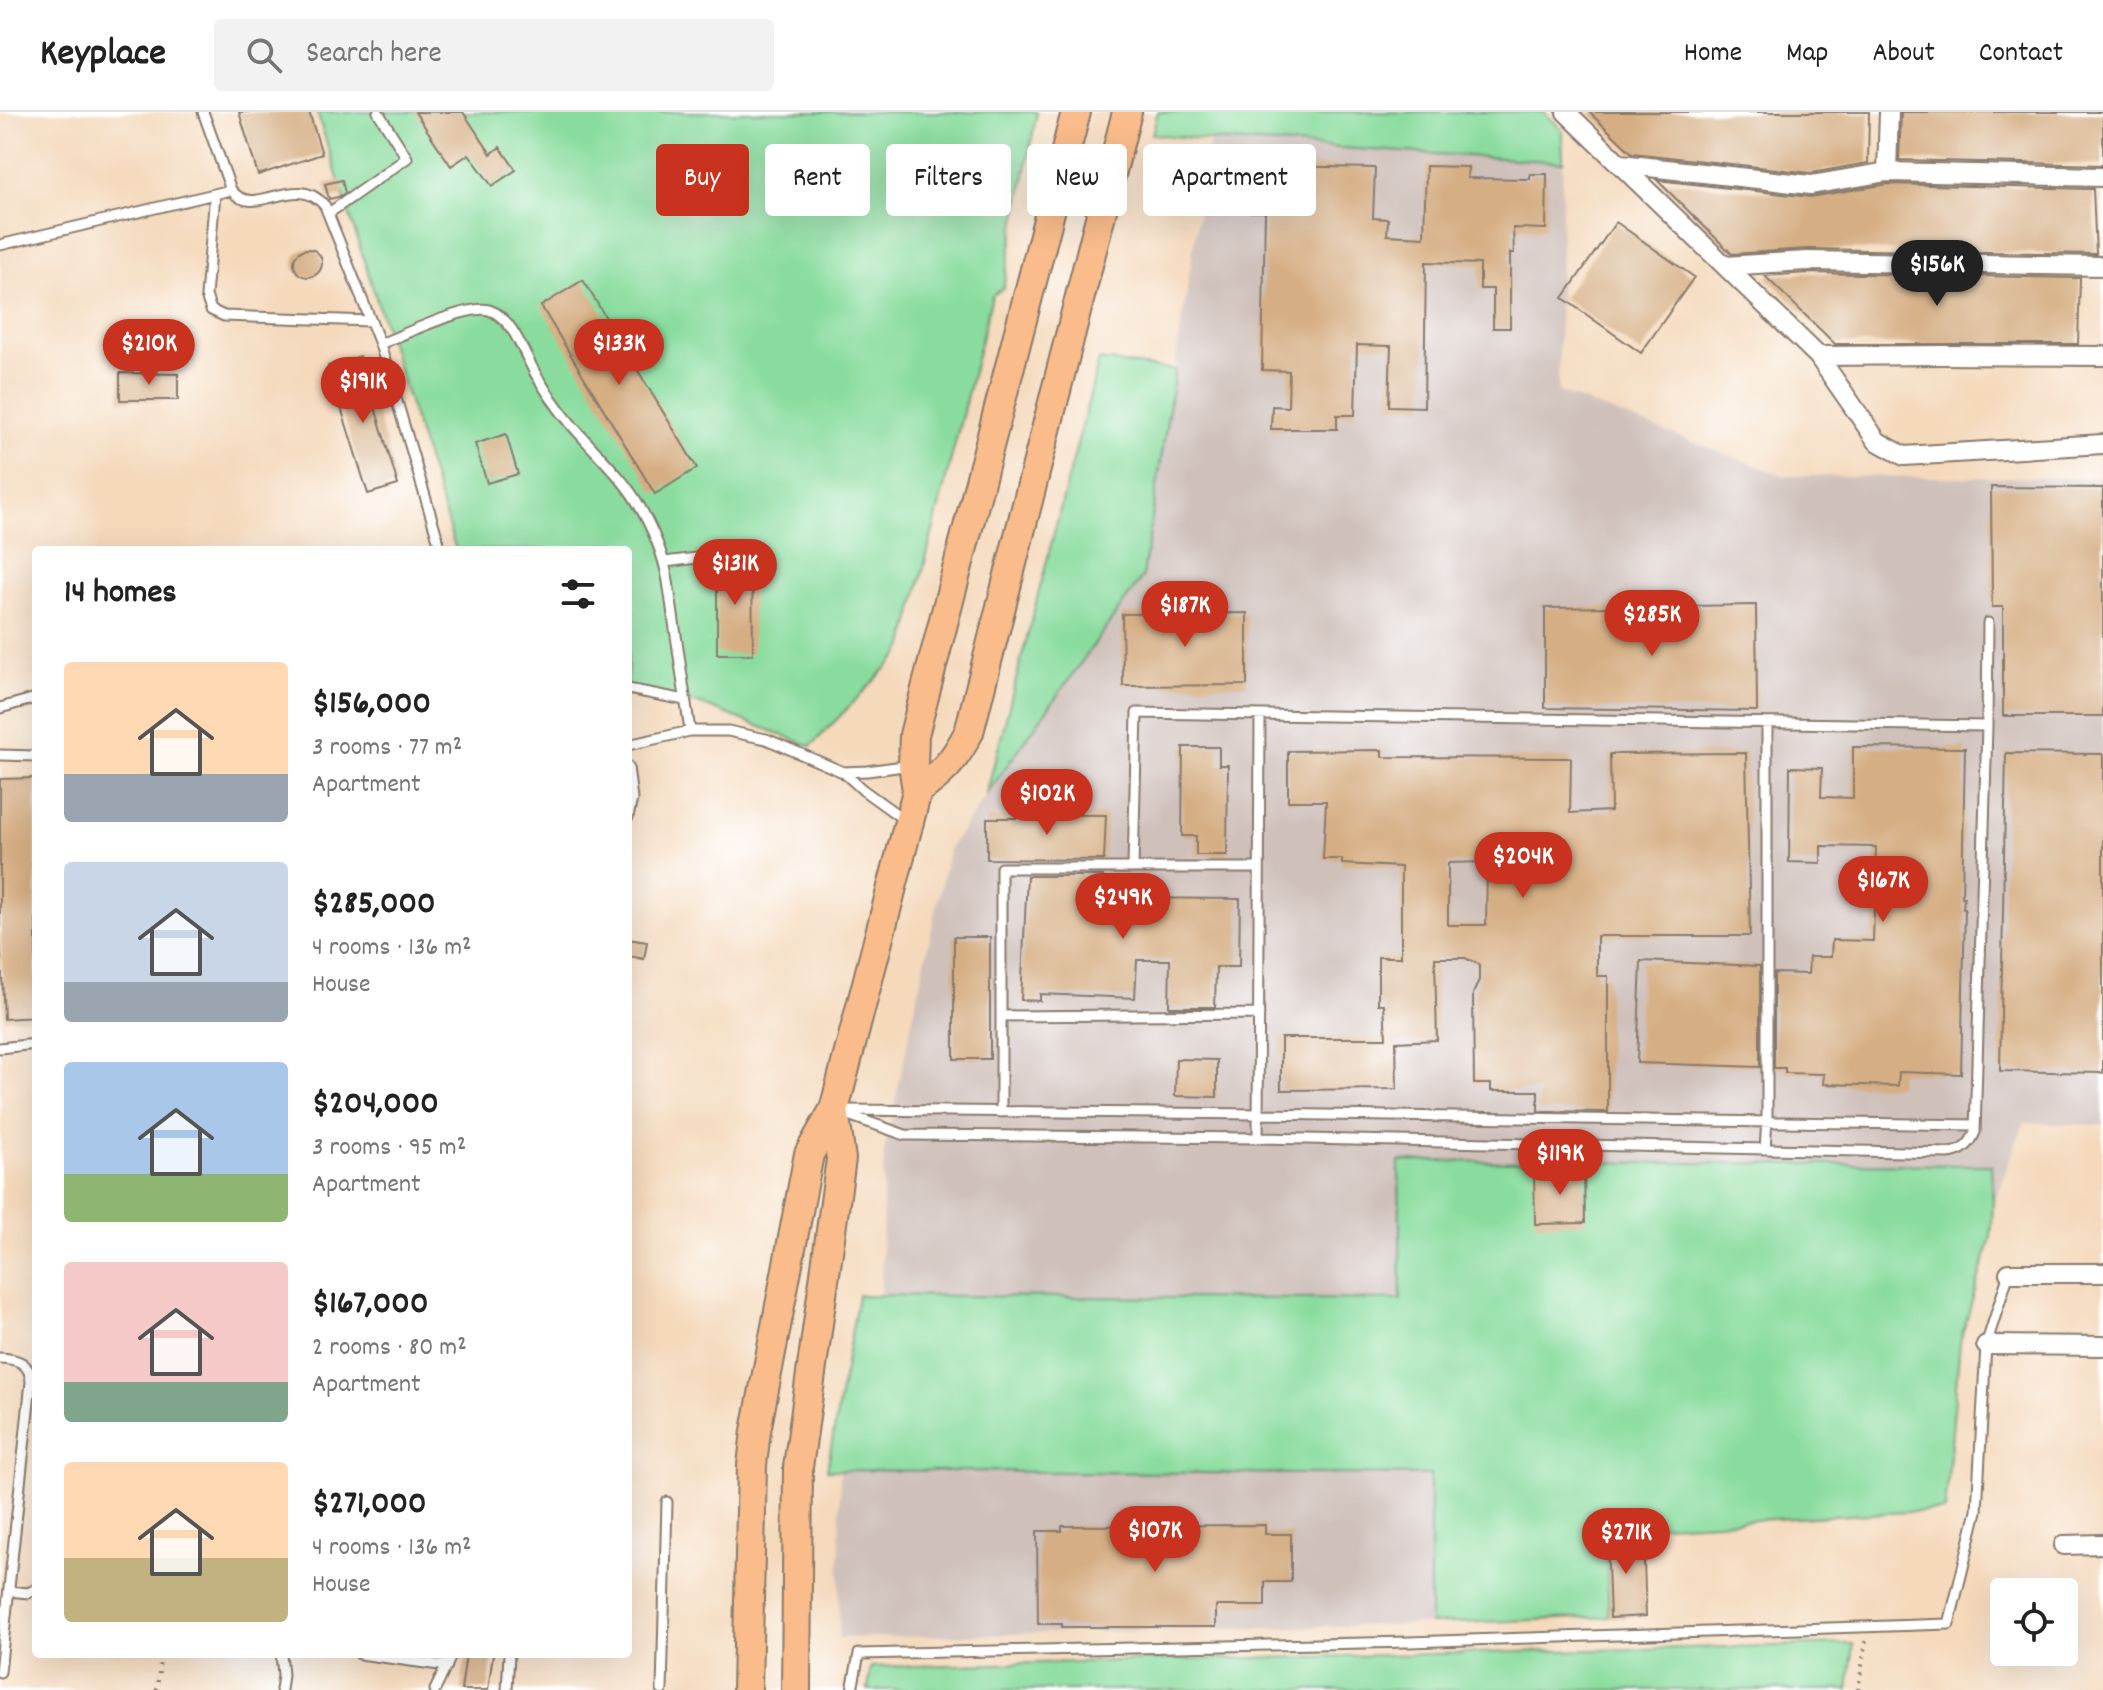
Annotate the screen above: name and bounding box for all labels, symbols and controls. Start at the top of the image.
search box [214,19,774,91]
text: Keyplace [40,28,166,83]
icon: search [242,33,286,77]
text: Search here [306,34,442,77]
text: Home [1684,35,1742,75]
text: Map [1786,35,1828,75]
text: About [1872,35,1935,75]
text: Contact [1979,35,2063,75]
chip: Buy [656,144,749,216]
chip: Rent [765,144,870,216]
chip: Filters [886,144,1011,216]
chip: New [1027,144,1127,216]
chip: Apartment [1143,144,1316,216]
pin: $156K [1881,240,1993,308]
text: $156K [1909,247,1965,284]
pin: $210K [93,319,205,387]
pin: $133K [563,319,675,387]
text: $210K [121,326,177,363]
text: $133K [592,326,646,363]
pin: $191K [307,357,419,425]
text: $191K [339,364,387,401]
pin: $131K [679,539,791,607]
text: $131K [711,546,759,583]
text: 14 homes [64,570,177,619]
icon: filters [556,572,600,616]
pin: $187K [1129,581,1241,649]
text: $187K [1159,588,1211,625]
pin: $285K [1596,590,1708,658]
text: $285K [1622,597,1682,634]
text: $156,000 [312,681,431,730]
icon: home [128,694,224,790]
text: 3 rooms · 77 m² [312,730,462,767]
text: Apartment [312,767,421,804]
pin: $102K [991,769,1103,837]
text: $102K [1019,776,1075,813]
pin: $204K [1467,832,1579,900]
text: $204K [1492,839,1554,876]
pin: $167K [1827,856,1939,924]
text: $167K [1856,863,1910,900]
pin: $249K [1067,873,1179,941]
text: $249K [1093,880,1153,917]
text: $285,000 [312,881,436,930]
icon: home [128,894,224,990]
text: 4 rooms · 136 m² [312,930,471,967]
text: House [312,967,370,1004]
text: $204,000 [312,1081,439,1130]
icon: home [128,1094,224,1190]
pin: $119K [1504,1129,1616,1197]
text: 3 rooms · 95 m² [312,1130,466,1167]
text: $119K [1536,1136,1584,1173]
text: Apartment [312,1167,421,1204]
text: $167,000 [312,1281,428,1330]
icon: home [128,1294,224,1390]
text: 2 rooms · 80 m² [312,1330,467,1367]
text: Apartment [312,1367,421,1404]
text: $271,000 [312,1481,427,1530]
icon: home [128,1494,224,1590]
pin: $107K [1099,1506,1211,1574]
pin: $271K [1570,1508,1682,1576]
text: $107K [1127,1513,1183,1550]
text: $271K [1600,1515,1652,1552]
text: 4 rooms · 136 m² [312,1530,471,1567]
text: House [312,1567,370,1604]
map controls [1990,1578,2078,1666]
button: locate [1990,1578,2078,1666]

